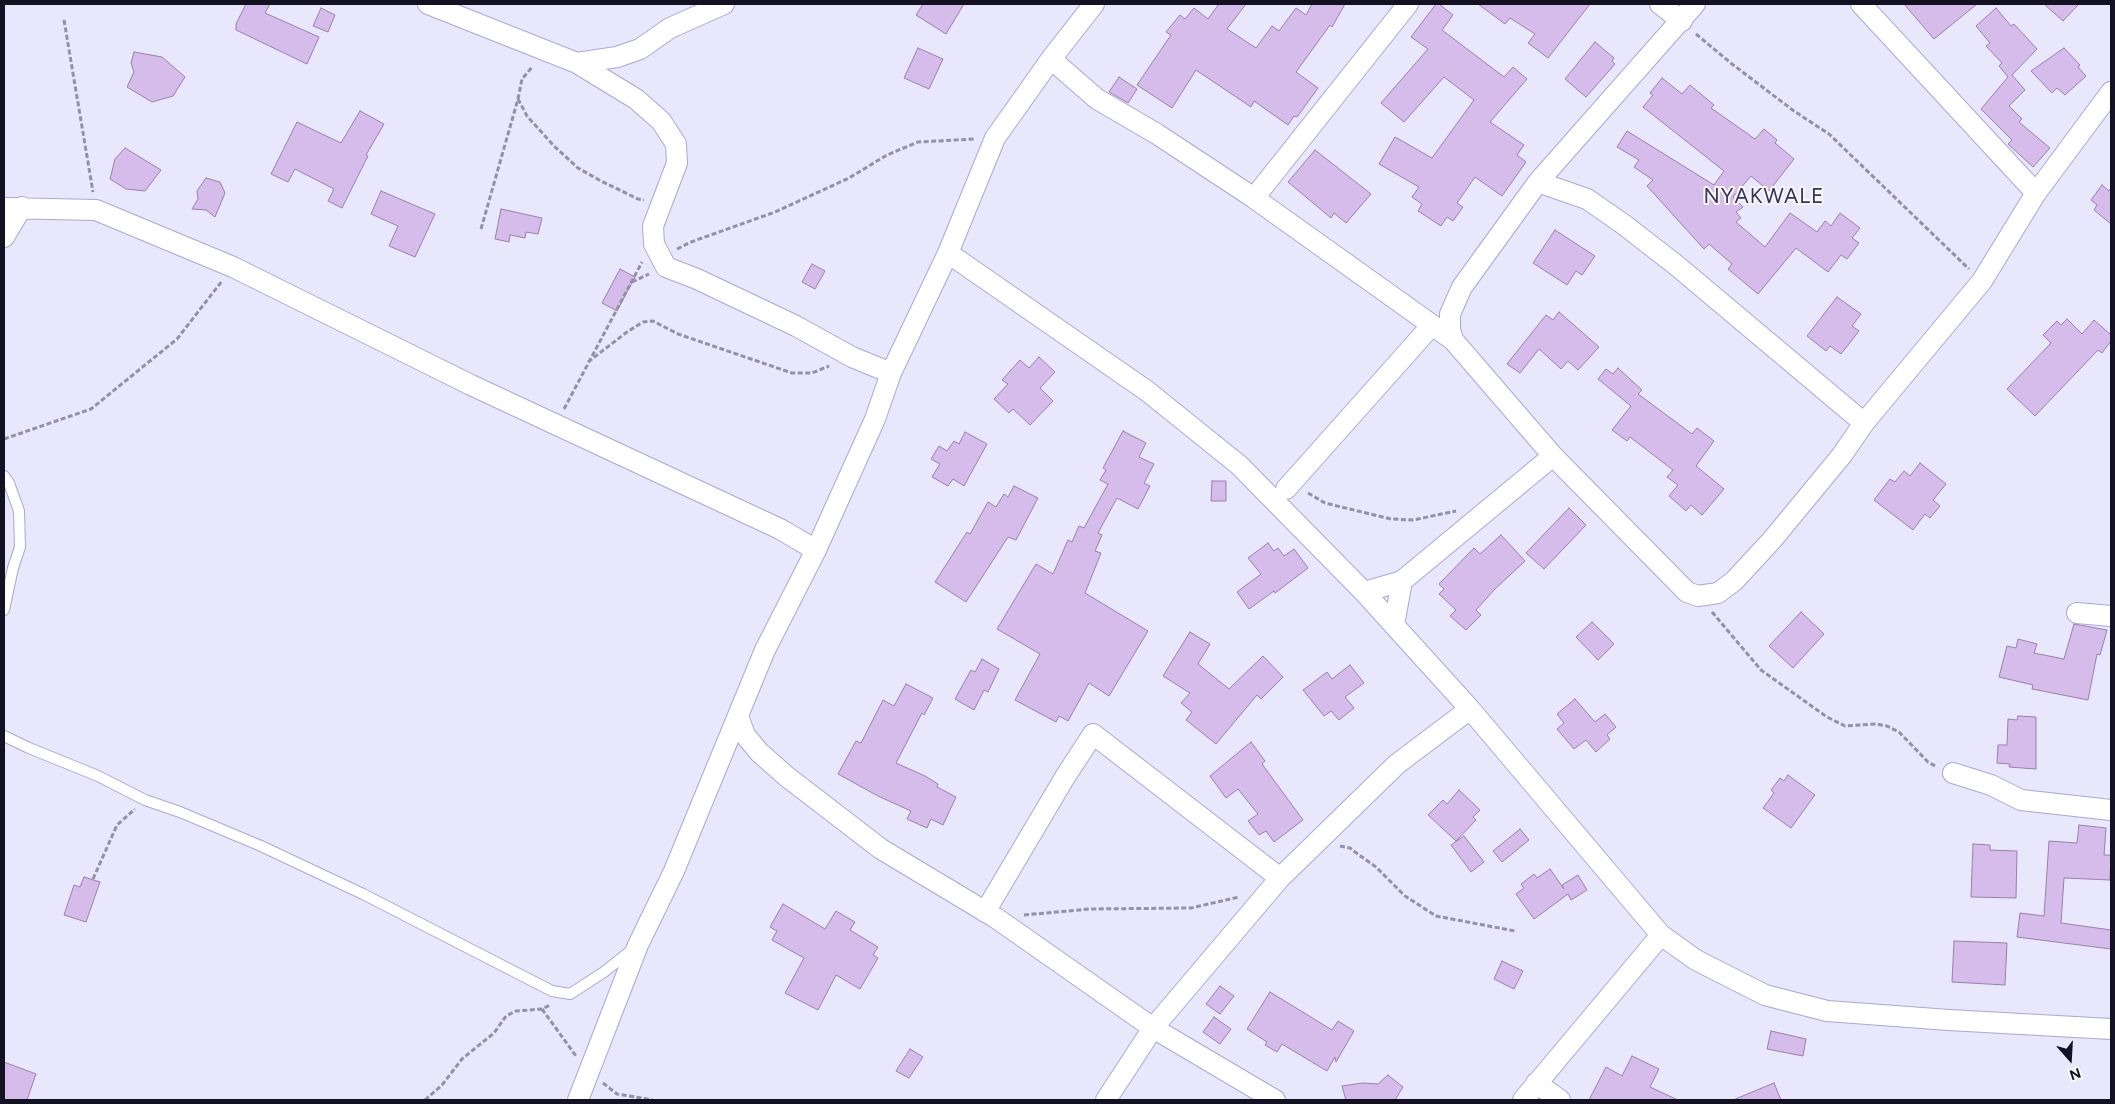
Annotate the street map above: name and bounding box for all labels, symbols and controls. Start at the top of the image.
district label: NYAKWALE [1703,184,1825,210]
north arrow [2045,1034,2095,1084]
text: N [2067,1064,2083,1083]

